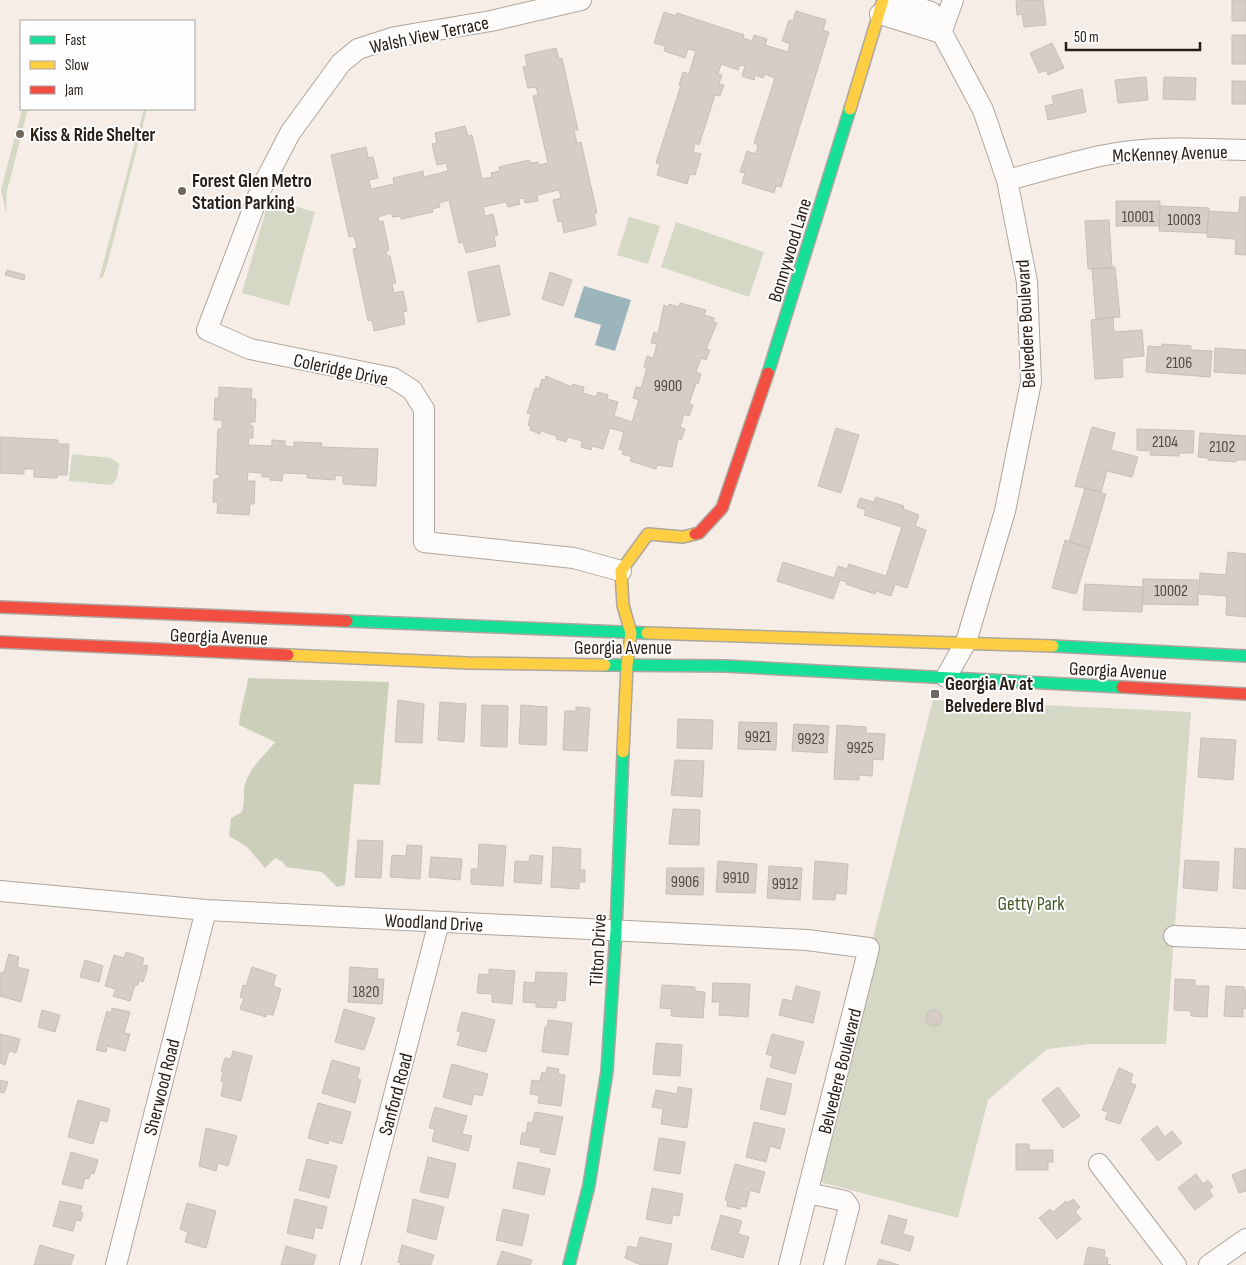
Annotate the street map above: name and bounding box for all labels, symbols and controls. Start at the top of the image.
street label: Walsh View Terrace [368,12,491,59]
legend [20,20,195,110]
scale bar [1066,20,1200,52]
text: 50 m [1074,28,1099,47]
text: Fast [65,31,87,50]
text: Slow [65,56,89,75]
text: Jam [64,81,83,100]
place label: Kiss & Ride Shelter [30,124,156,147]
marker: Kiss & Ride Shelter [14,128,26,140]
street label: McKenney Avenue [1112,141,1228,168]
place label: Forest Glen Metro Station Parking [192,170,312,215]
marker: Forest Glen Metro Station Parking [176,185,188,197]
street label: Bonnywood Lane [764,196,817,305]
house number: 10001 [1122,208,1155,227]
house number: 10003 [1167,211,1201,230]
street label: Belvedere Boulevard [1012,259,1041,389]
street label: Coleridge Drive [291,349,390,392]
house number: 2106 [1166,354,1192,373]
house number: 9900 [654,377,682,396]
house number: 2104 [1152,433,1178,452]
house number: 2102 [1209,438,1235,457]
house number: 10002 [1154,582,1188,601]
street label: Georgia Avenue [170,624,268,651]
street label: Georgia Avenue [574,637,672,660]
street label: Georgia Avenue [1068,657,1167,686]
place label: Georgia Av at Belvedere Blvd [945,673,1044,718]
marker: Georgia Av at Belvedere Blvd [929,688,941,700]
house number: 9921 [745,728,772,747]
house number: 9923 [797,730,825,749]
house number: 9925 [846,739,874,758]
house number: 9910 [723,869,749,888]
house number: 9906 [671,873,699,892]
house number: 9912 [772,875,798,894]
park label: Getty Park [998,893,1065,916]
street label: Woodland Drive [384,909,484,938]
street label: Tilton Drive [585,913,612,987]
house number: 1820 [353,983,379,1002]
street label: Belvedere Boulevard [814,1006,867,1137]
street label: Sherwood Road [139,1037,186,1138]
street label: Sanford Road [374,1051,418,1138]

